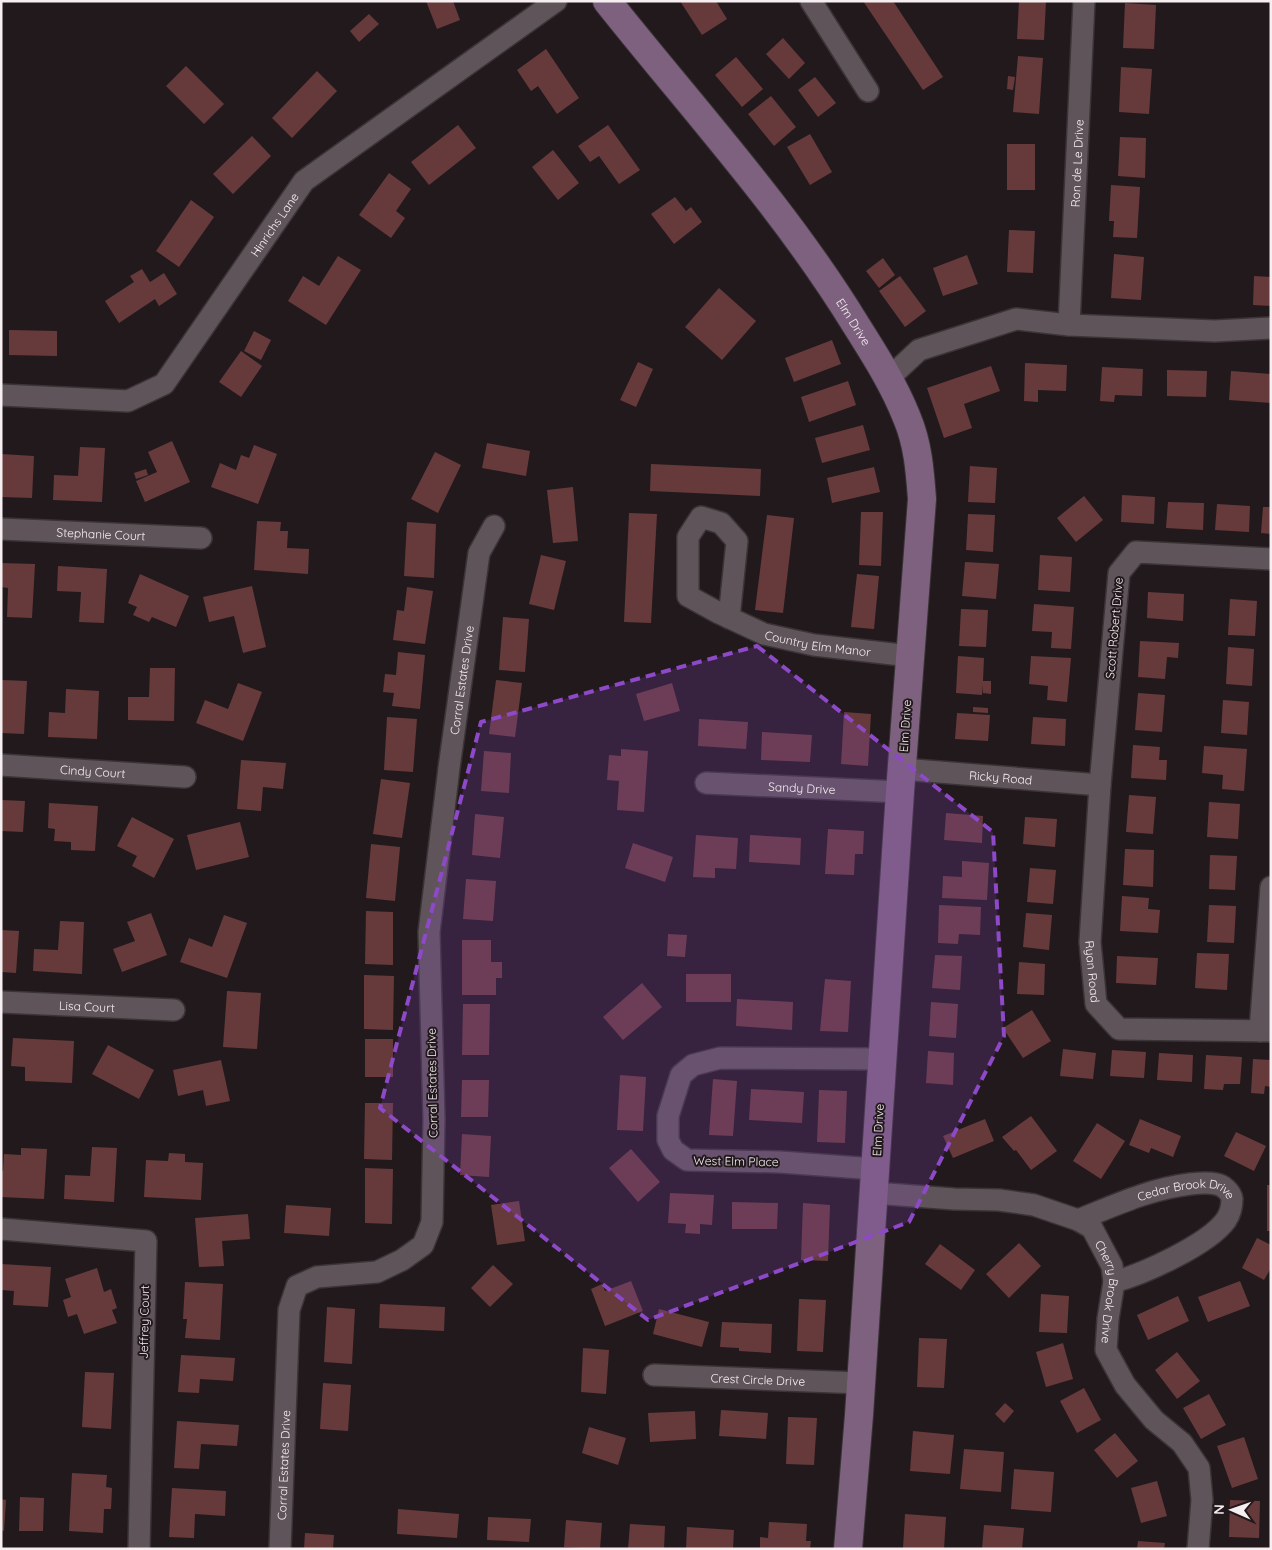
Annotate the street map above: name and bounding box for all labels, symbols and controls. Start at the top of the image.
street label: Ron de Le Drive [1067,119,1086,208]
street label: Hinrichs Lane [247,189,302,259]
street label: Elm Drive [834,295,874,348]
street label: Stephanie Court [56,524,146,543]
street label: Scott Robert Drive [1102,576,1126,679]
street label: Corral Estates Drive [446,624,476,736]
street label: Country Elm Manor [763,627,872,659]
street label: Elm Drive [896,699,914,753]
street label: Cindy Court [60,761,126,781]
street label: Ricky Road [969,767,1033,787]
street label: Sandy Drive [768,778,836,797]
street label: Ryan Road [1082,940,1103,1003]
street label: Lisa Court [59,997,115,1015]
street label: Corral Estates Drive [424,1028,440,1138]
street label: Elm Drive [869,1103,887,1157]
street label: West Elm Place [693,1153,779,1169]
street label: Cedar Brook Drive [1135,1175,1239,1204]
street label: Cherry Brook Drive [1092,1238,1122,1344]
street label: Jeffrey Court [136,1285,152,1359]
street label: Crest Circle Drive [710,1370,806,1388]
street label: Corral Estates Drive [274,1410,293,1520]
north arrow [1207,1485,1257,1535]
text: N [1210,1504,1228,1515]

